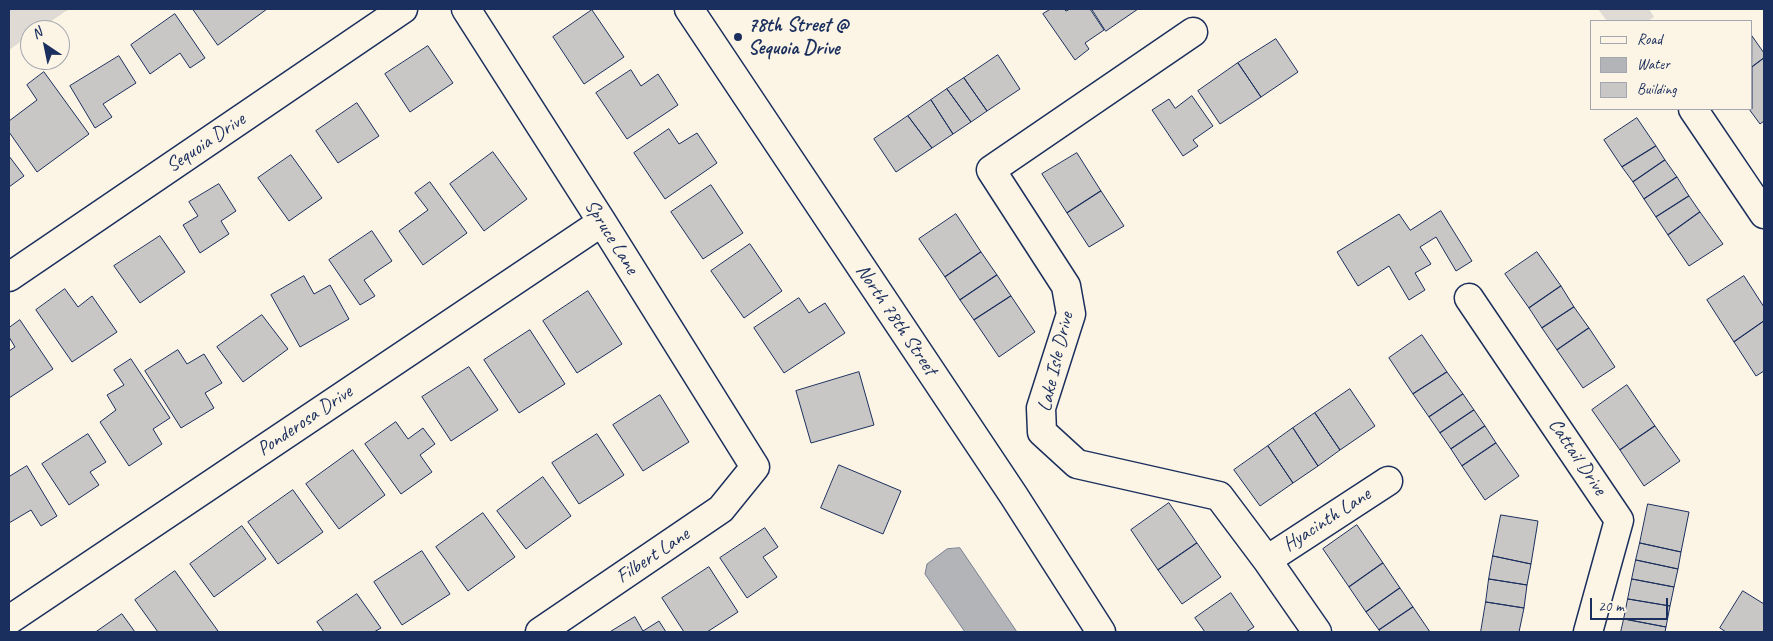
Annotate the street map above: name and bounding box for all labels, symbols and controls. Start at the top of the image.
place label: 78th Street @ Sequoia Drive [748,14,848,61]
north arrow [20,20,70,70]
legend [1590,20,1753,110]
text: N [29,24,45,42]
text: Road [1637,30,1662,49]
marker: 78th Street @ Sequoia Drive [732,31,744,43]
text: Water [1637,55,1670,74]
text: Building [1637,80,1676,99]
street label: Sequoia Drive [162,108,250,178]
street label: Spruce Lane [579,195,643,279]
street label: North 78th Street [850,260,942,380]
street label: Lake Isle Drive [1033,310,1079,414]
street label: Ponderosa Drive [253,380,357,462]
street label: Cattail Drive [1543,414,1611,500]
street label: Hyacinth Lane [1279,483,1375,557]
street label: Filbert Lane [612,523,694,589]
scale bar [1593,588,1670,620]
text: 20 m [1598,597,1624,616]

